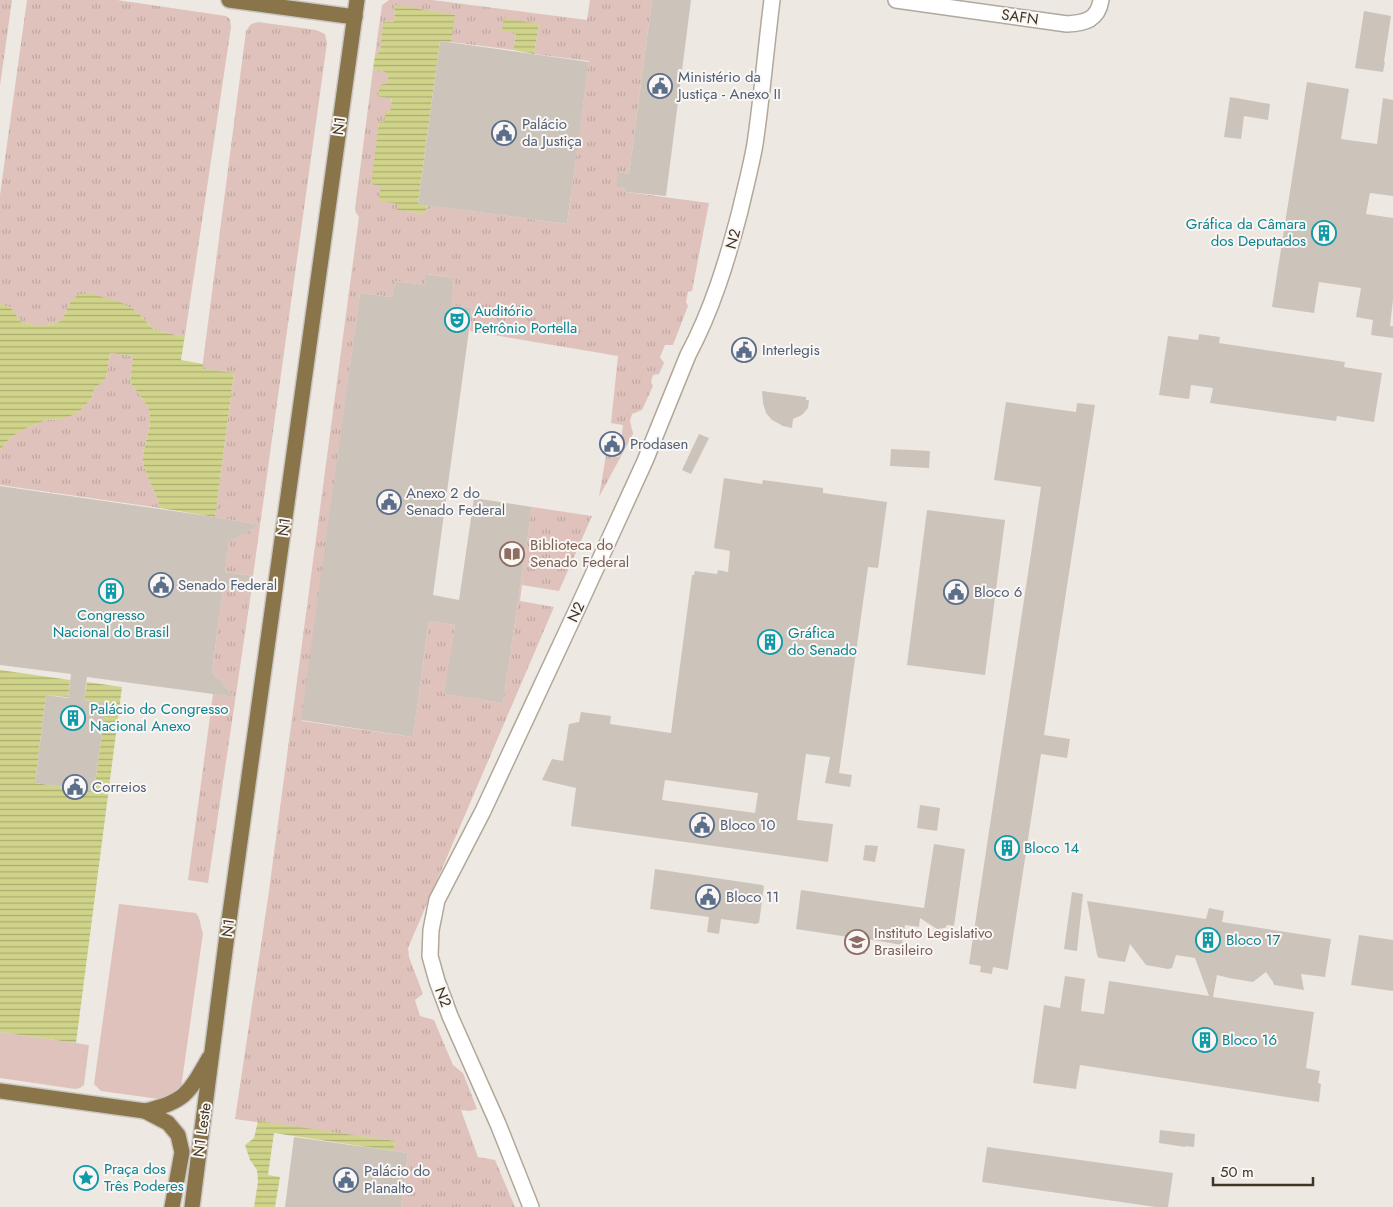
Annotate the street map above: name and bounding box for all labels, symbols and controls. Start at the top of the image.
street label: SAFN [1000,4,1040,30]
place label: Ministério da Justiça - Anexo II [676,66,781,105]
public building icon: Ministério da Justiça - Anexo II [647,73,673,99]
place label: Palácio da Justiça [522,113,582,152]
street label: N1 [327,115,351,137]
public building icon: Palácio da Justiça [491,120,517,146]
place label: Gráfica da Câmara dos Deputados [1186,213,1306,252]
building icon: Gráfica da Câmara dos Deputados [1311,220,1337,246]
street label: N2 [720,226,746,252]
place label: Auditório Petrônio Portella [474,300,577,339]
theatre icon: Auditório Petrônio Portella [444,307,470,333]
public building icon: Interlegis [731,337,757,363]
place label: Interlegis [762,339,820,361]
public building icon: Prodasen [599,431,625,457]
place label: Prodasen [630,433,688,455]
place label: Anexo 2 do Senado Federal [406,482,505,521]
public building icon: Anexo 2 do Senado Federal [376,489,402,515]
street label: N1 [272,516,296,538]
place label: Biblioteca do Senado Federal [530,534,629,573]
library icon: Biblioteca do Senado Federal [499,541,525,567]
public building icon: Senado Federal [148,572,174,598]
place label: Senado Federal [178,574,277,596]
building icon: Congresso Nacional do Brasil [98,578,124,604]
public building icon: Bloco 6 [943,579,969,605]
place label: Bloco 6 [974,581,1023,603]
street label: N2 [562,598,590,626]
place label: Congresso Nacional do Brasil [53,604,169,643]
place label: Gráfica do Senado [788,622,857,661]
building icon: Gráfica do Senado [757,629,783,655]
place label: Palácio do Congresso Nacional Anexo [90,698,229,737]
building icon: Palácio do Congresso Nacional Anexo [60,705,86,731]
public building icon: Correios [62,774,88,800]
place label: Correios [92,776,146,798]
public building icon: Bloco 10 [689,812,715,838]
place label: Bloco 10 [720,814,776,836]
building icon: Bloco 14 [994,835,1020,861]
place label: Bloco 14 [1024,837,1080,859]
public building icon: Bloco 11 [695,884,721,910]
place label: Bloco 11 [726,886,779,908]
street label: N1 [216,917,240,939]
place label: Instituto Legislativo Brasileiro [874,922,993,961]
building icon: Bloco 17 [1195,927,1221,953]
school or university icon: Instituto Legislativo Brasileiro [844,929,870,955]
place label: Bloco 17 [1226,929,1281,951]
street label: N2 [429,984,457,1010]
building icon: Bloco 16 [1192,1027,1218,1053]
place label: Bloco 16 [1222,1029,1277,1051]
street label: N1 Leste [187,1101,217,1159]
scale bar [1213,1154,1313,1186]
place label: Praça dos Três Poderes [104,1158,184,1197]
place label: Palácio do Planalto [364,1160,430,1199]
text: 50 m [1220,1161,1254,1183]
place icon: Praça dos Três Poderes [73,1165,99,1191]
public building icon: Palácio do Planalto [333,1167,359,1193]

